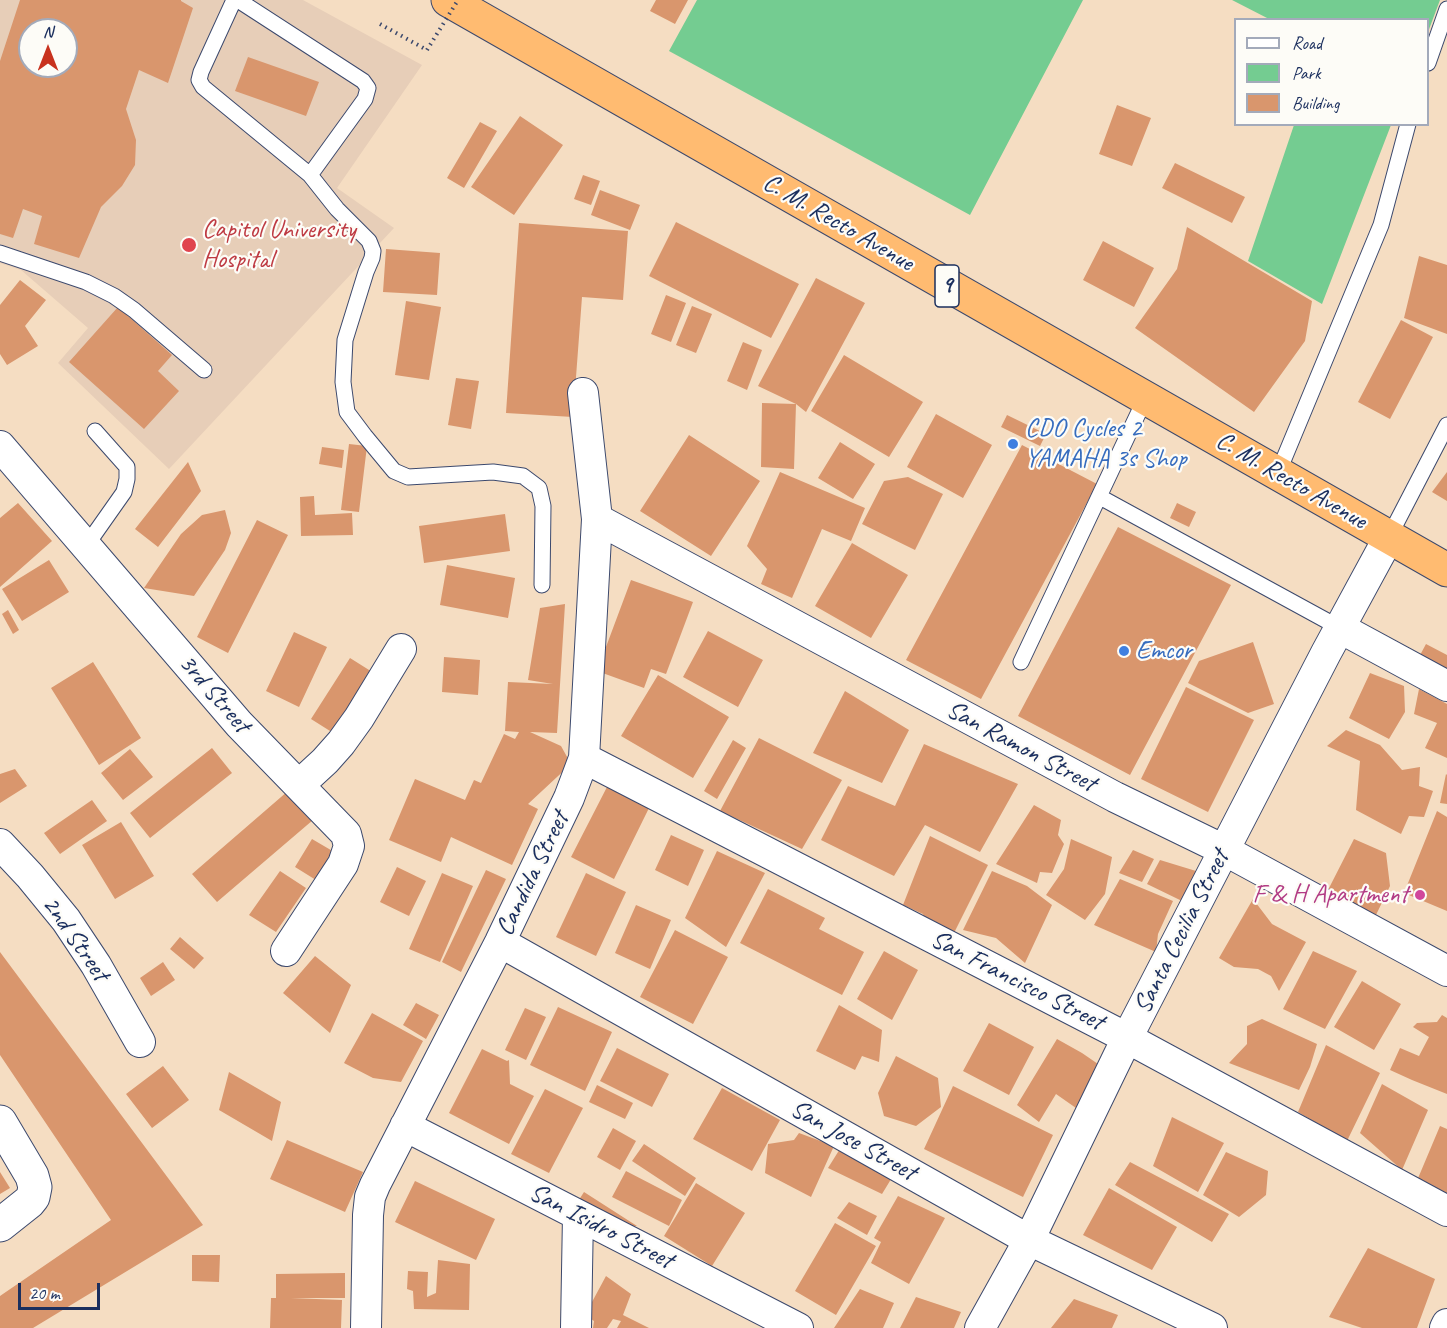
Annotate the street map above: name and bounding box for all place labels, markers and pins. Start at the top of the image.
place label: Capitol University Hospital [202,214,356,276]
marker: Capitol University Hospital [180,236,198,254]
place label: CDO Cycles 2 YAMAHA 3s Shop [1025,413,1187,474]
marker: CDO Cycles 2 YAMAHA 3s Shop [1006,437,1020,451]
place label: Emcor [1136,635,1192,667]
marker: Emcor [1117,644,1131,658]
place label: F & H Apartment [1252,879,1408,911]
marker: F & H Apartment [1413,888,1427,902]

